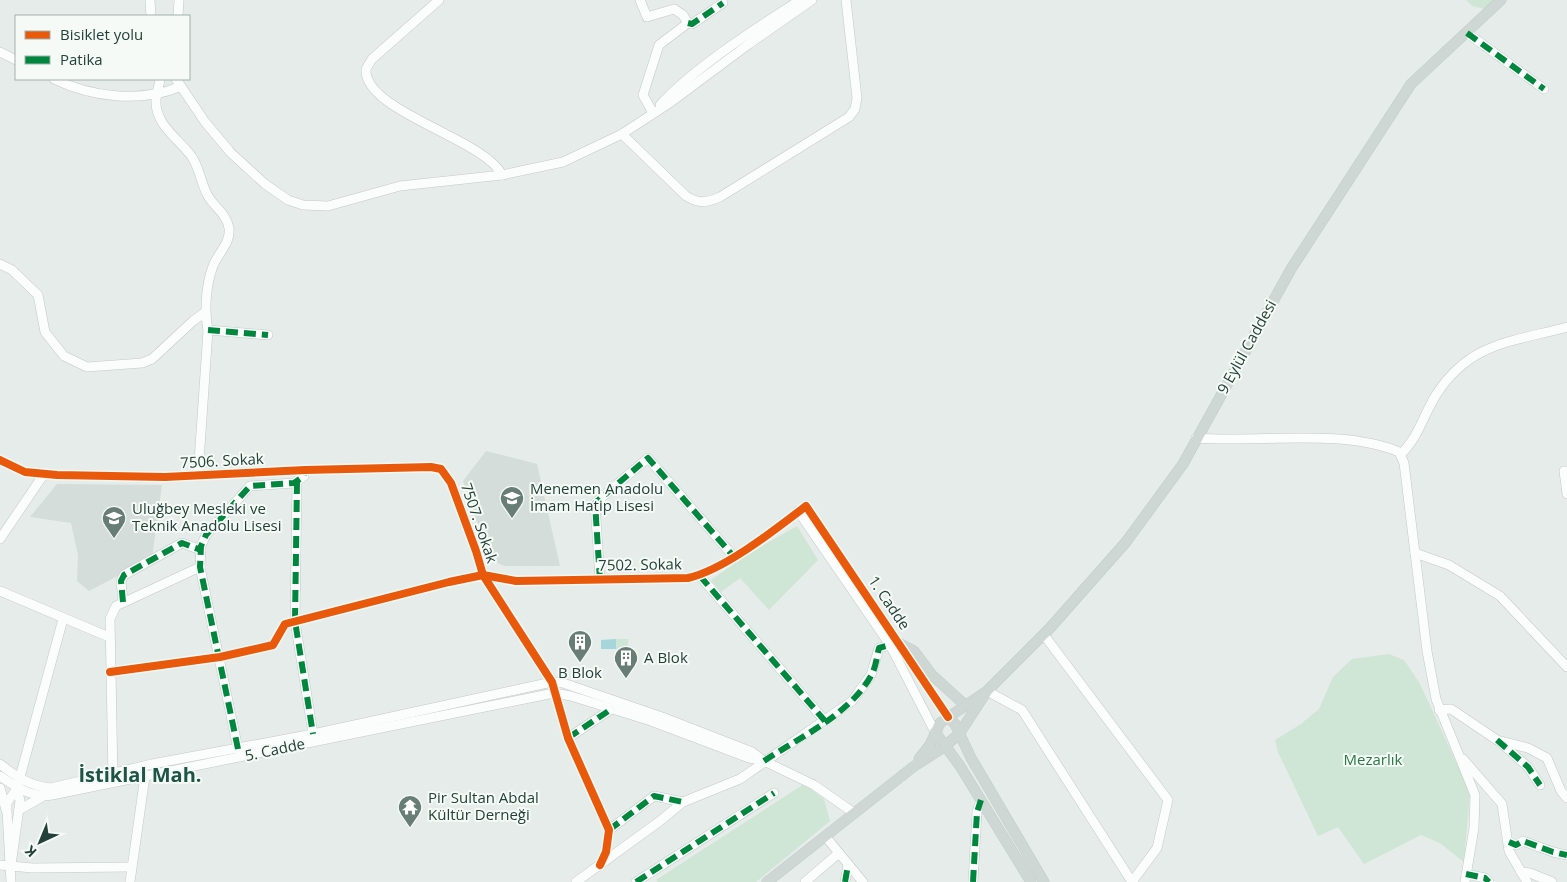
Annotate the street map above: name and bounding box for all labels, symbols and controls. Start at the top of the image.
legend [15,15,190,80]
text: Bisiklet yolu [60,24,143,44]
text: Patika [60,49,103,69]
street label: 9 Eylül Caddesi [1212,296,1280,397]
street label: 7506. Sokak [180,448,264,472]
place label: Menemen Anadolu İmam Hatip Lisesi [530,478,663,515]
street label: 7507. Sokak [457,480,503,566]
school or university icon: Menemen Anadolu İmam Hatip Lisesi [499,485,525,519]
place label: Uluğbey Mesleki ve Teknik Anadolu Lisesi [132,498,282,535]
school or university icon: Uluğbey Mesleki ve Teknik Anadolu Lisesi [101,505,127,539]
street label: 7502. Sokak [598,553,682,575]
street label: 1. Cadde [864,572,915,633]
building icon: B Blok [567,629,593,663]
building icon: A Blok [613,645,639,679]
place label: A Blok [644,647,688,667]
place label: B Blok [558,662,602,682]
street label: 5. Cadde [243,733,307,765]
park label: Mezarlık [1344,749,1403,769]
district label: İstiklal Mah. [78,761,202,788]
place label: Pir Sultan Abdal Kültür Derneği [428,787,539,824]
temple icon: Pir Sultan Abdal Kültür Derneği [397,794,423,828]
north arrow [15,817,65,867]
text: K [20,841,41,862]

